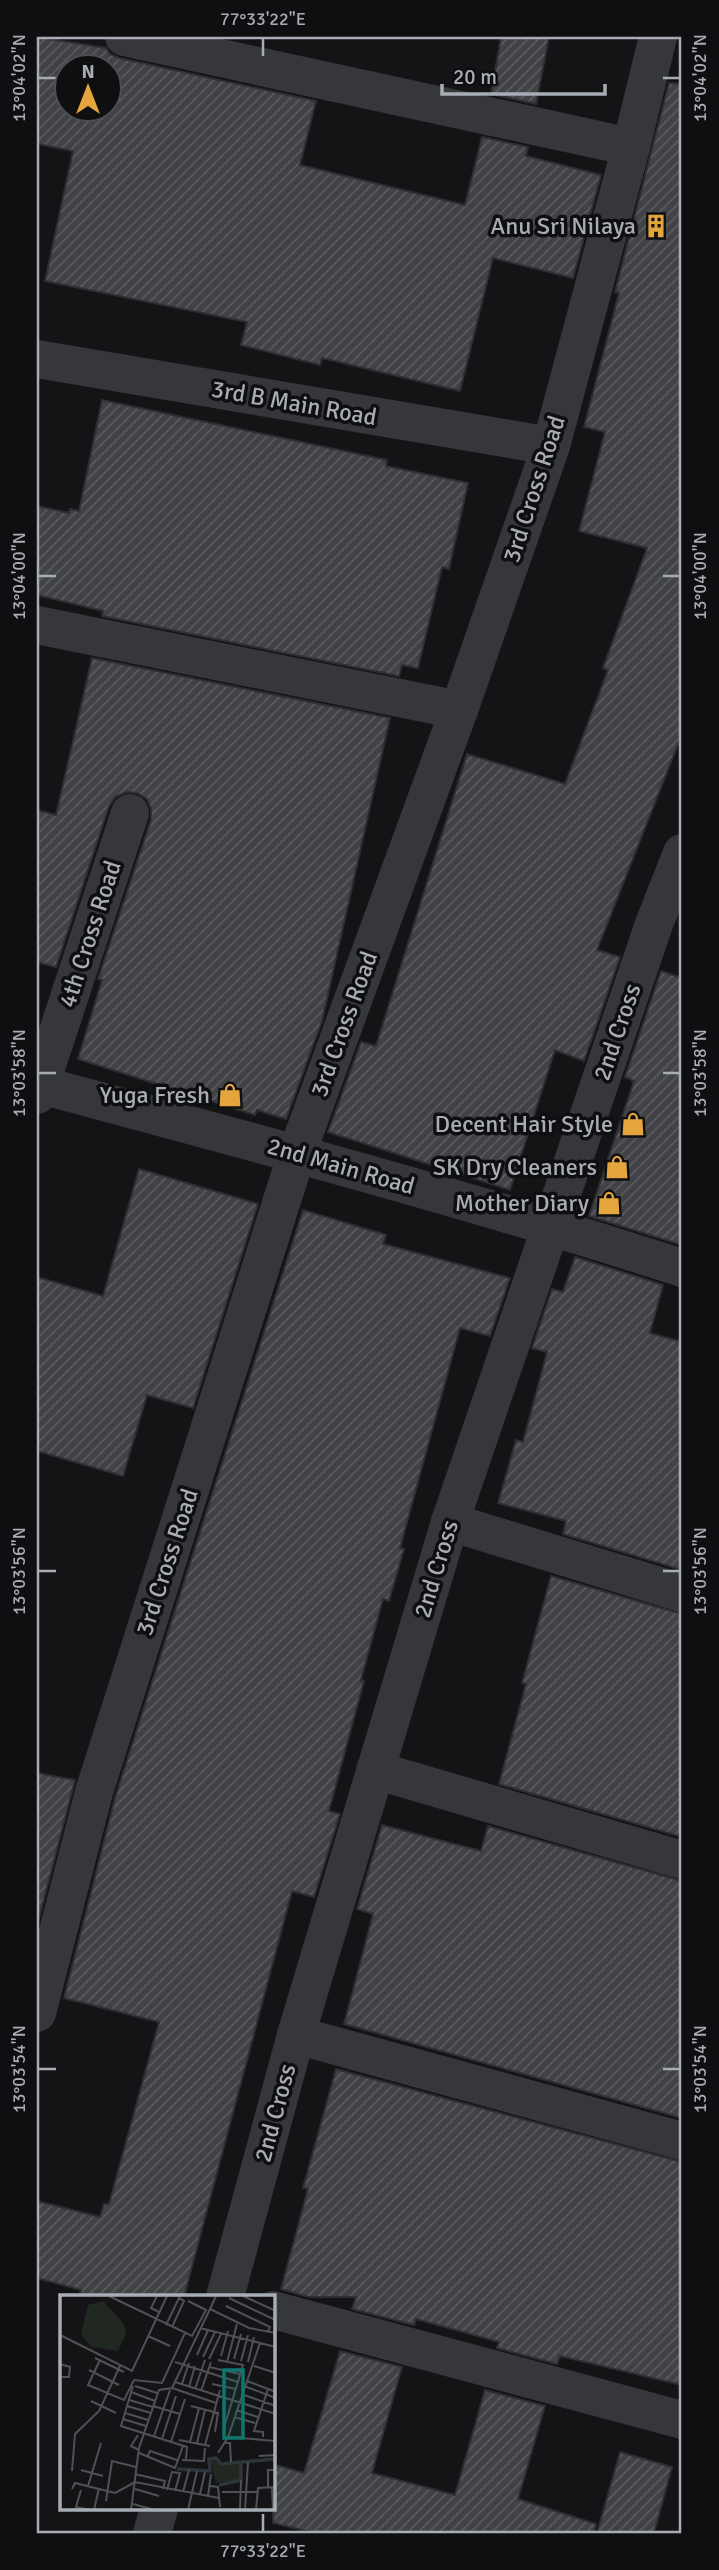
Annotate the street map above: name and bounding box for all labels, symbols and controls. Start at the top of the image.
text: 77°33'22"E [220,8,306,30]
text: 13°04'02"N [8,34,30,122]
text: 13°04'02"N [689,34,711,122]
north arrow [52,52,122,122]
scale bar [442,52,605,96]
text: N [81,60,95,84]
text: 20 m [453,64,497,90]
place label: Anu Sri Nilaya [491,211,636,241]
building icon: Anu Sri Nilaya [642,212,670,240]
street label: 3rd B Main Road [209,374,379,432]
street label: 3rd Cross Road [496,412,572,566]
text: 13°04'00"N [8,532,30,620]
text: 13°04'00"N [689,532,711,620]
street label: 4th Cross Road [52,857,128,1011]
street label: 3rd Cross Road [304,947,384,1101]
street label: 2nd Cross [586,980,648,1084]
text: 13°03'58"N [8,1029,30,1117]
text: 13°03'58"N [689,1029,711,1117]
place label: Yuga Fresh [100,1080,210,1110]
shop icon: Yuga Fresh [216,1081,244,1109]
place label: Decent Hair Style [435,1109,613,1139]
shop icon: Decent Hair Style [619,1110,647,1138]
street label: 2nd Main Road [264,1131,418,1201]
place label: SK Dry Cleaners [433,1152,597,1182]
shop icon: SK Dry Cleaners [603,1153,631,1181]
place label: Mother Diary [455,1188,589,1218]
shop icon: Mother Diary [595,1189,623,1217]
street label: 3rd Cross Road [129,1485,205,1639]
street label: 2nd Cross [407,1517,465,1621]
text: 13°03'56"N [8,1527,30,1615]
text: 13°03'56"N [689,1527,711,1615]
text: 13°03'54"N [8,2025,30,2113]
text: 13°03'54"N [689,2025,711,2113]
street label: 2nd Cross [248,2061,302,2165]
inset map [60,2295,275,2510]
text: 77°33'22"E [220,2540,306,2562]

